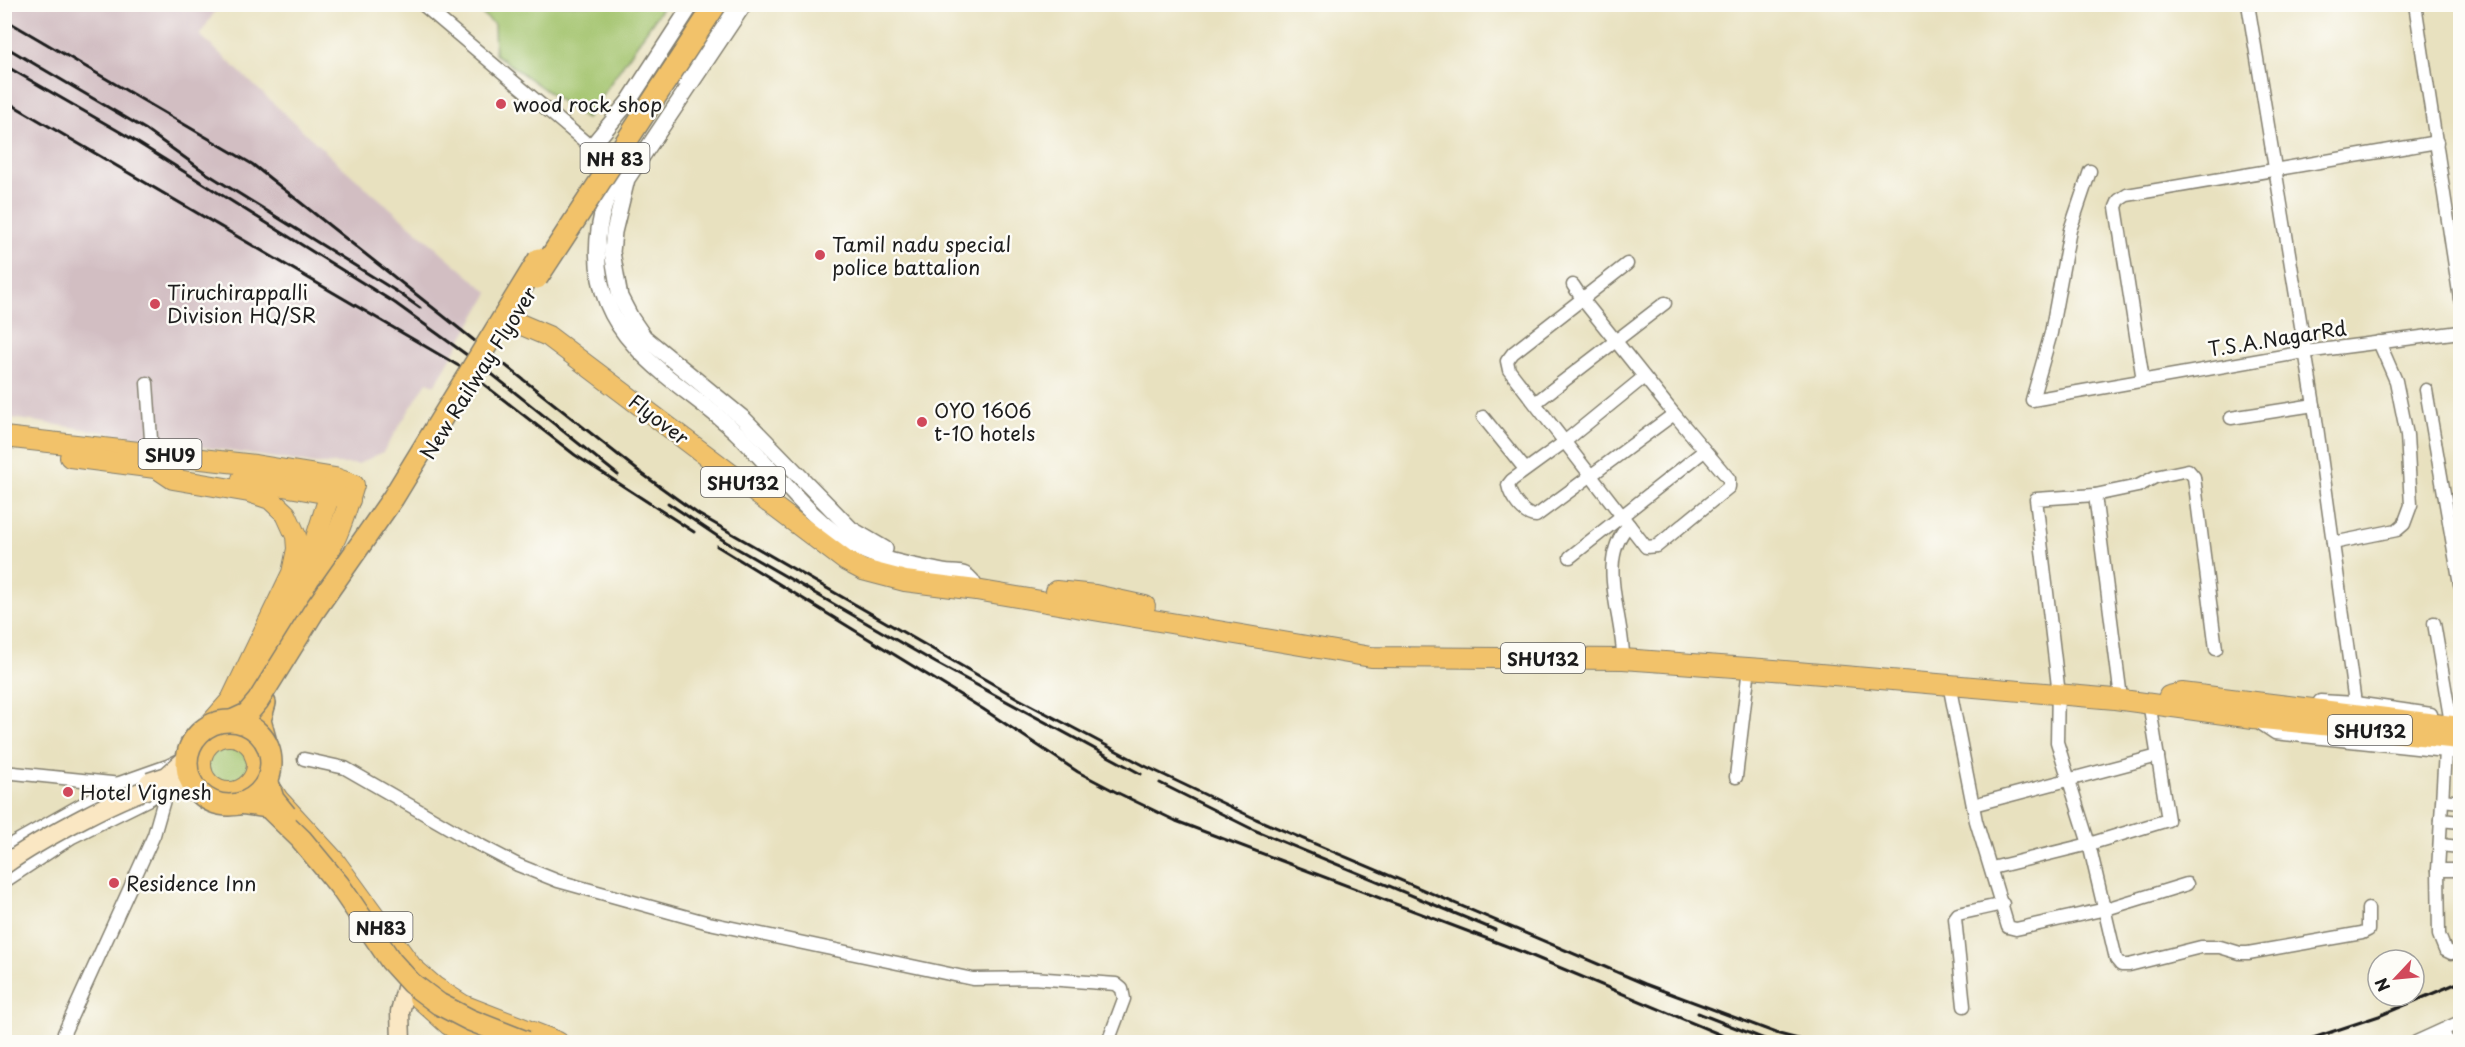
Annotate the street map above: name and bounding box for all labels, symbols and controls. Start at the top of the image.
place label: wood rock shop [513,89,662,119]
marker: wood rock shop [494,97,508,111]
road number: NH 83 [580,143,650,173]
place label: Tamil nadu special police battalion [832,229,1011,282]
marker: Tamil nadu special police battalion [813,248,827,262]
place label: Tiruchirappalli Division HQ/SR [167,277,316,330]
street label: New Railway Flyover [412,280,544,466]
marker: Tiruchirappalli Division HQ/SR [148,297,162,311]
street label: T.S.A.NagarRd [2206,312,2348,364]
street label: Flyover [622,386,696,452]
place label: OYO 1606 t-10 hotels [934,395,1035,448]
marker: OYO 1606 t-10 hotels [915,415,929,429]
road number: SHU9 [138,439,201,469]
road number: SHU132 [701,467,785,497]
road number: SHU132 [1501,643,1585,673]
road number: SHU132 [2328,715,2412,745]
place label: Hotel Vignesh [80,777,212,807]
marker: Hotel Vignesh [61,785,75,799]
place label: Residence Inn [126,868,256,898]
marker: Residence Inn [107,876,121,890]
road number: NH83 [350,912,412,942]
north arrow [2366,948,2426,1008]
text: N [2368,974,2395,996]

